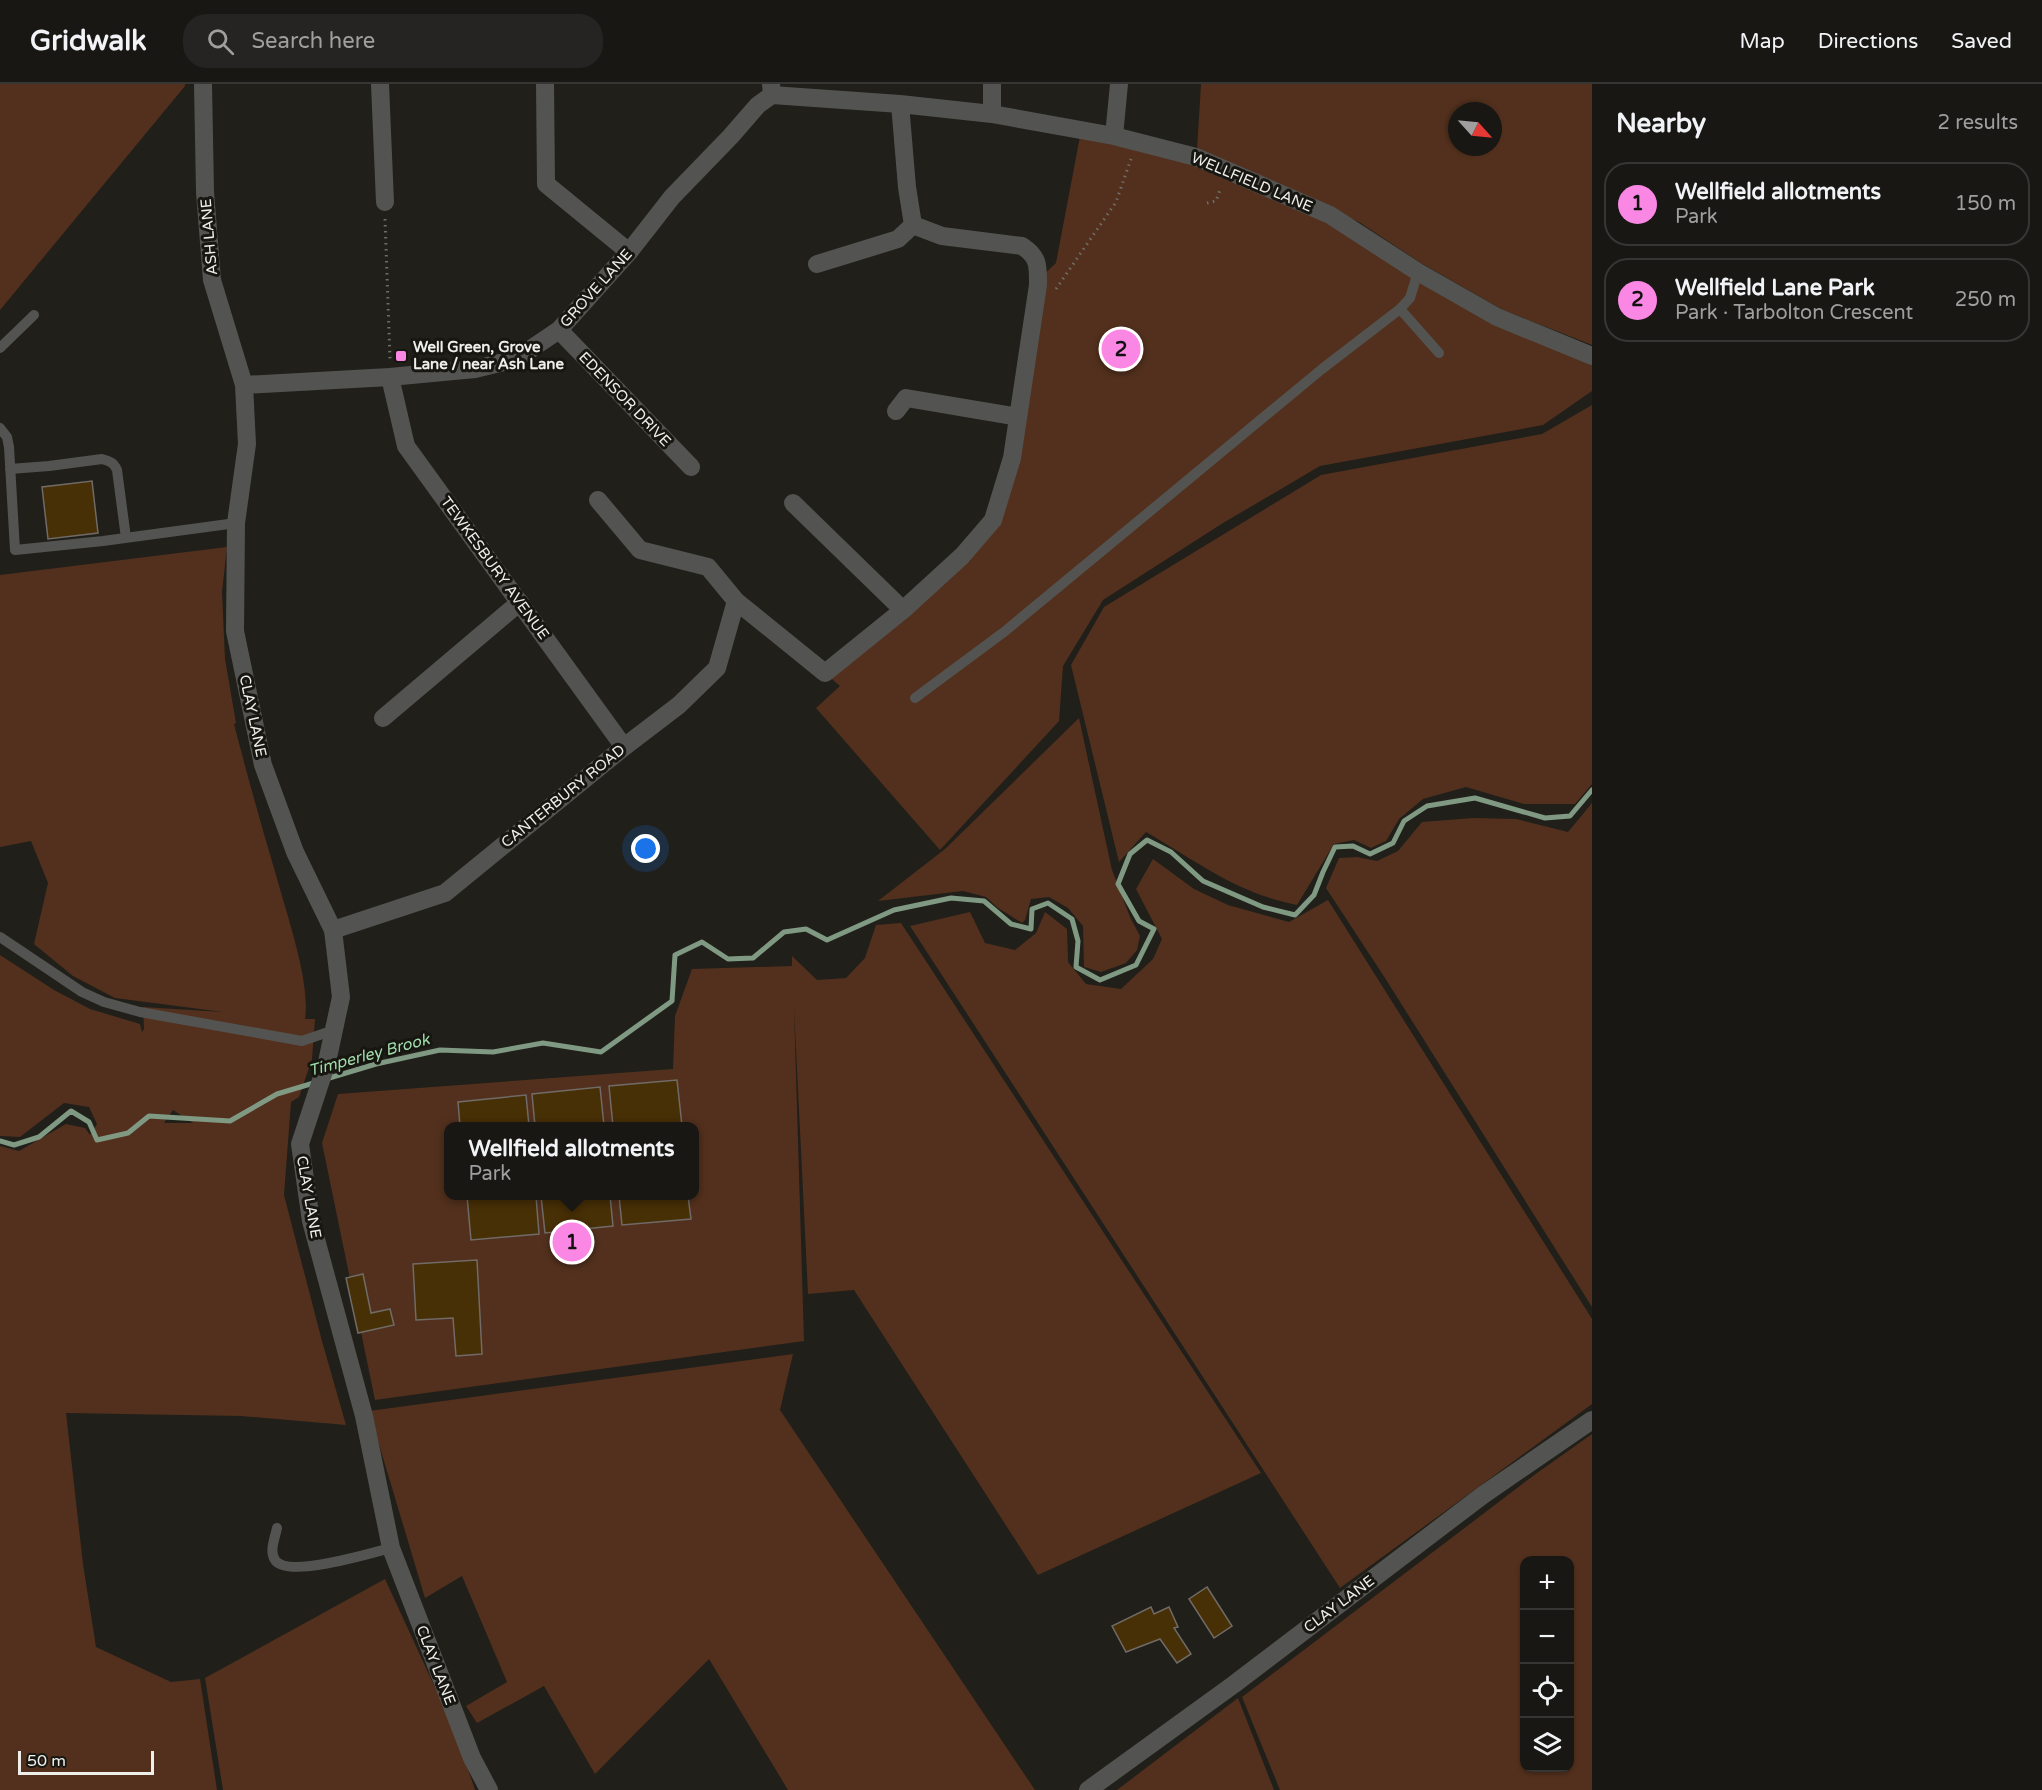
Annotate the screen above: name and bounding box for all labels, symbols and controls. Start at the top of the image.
search box [183,14,603,68]
text: Gridwalk [30,24,147,58]
icon: search [204,25,237,58]
text: Search here [252,28,375,54]
text: Map [1739,29,1785,54]
text: Directions [1818,29,1918,54]
text: Saved [1951,29,2012,54]
north arrow [1448,102,1502,156]
text: Nearby [1616,108,1706,139]
text: 2 results [1938,111,2018,135]
street label: WELLFIELD LANE [1189,148,1315,216]
text: Wellfield allotments [1675,179,1881,205]
text: 1 [1631,192,1644,216]
text: 150 m [1955,192,2016,216]
street label: ASH LANE [197,198,221,276]
text: Park [1675,205,1718,229]
street label: GROVE LANE [556,245,636,331]
text: Wellfield Lane Park [1675,275,1875,301]
text: 2 [1631,288,1644,312]
text: 250 m [1955,288,2016,312]
text: Park · Tarbolton Crescent [1675,301,1913,325]
pin: 2 [1102,326,1140,372]
place label: Well Green, Grove Lane / near Ash Lane [413,338,564,373]
street label: EDENSOR DRIVE [575,348,675,450]
marker: Well Green, Grove Lane / near Ash Lane [394,349,408,363]
street label: TEWKESBURY AVENUE [437,493,553,643]
street label: CLAY LANE [235,673,271,759]
street label: CANTERBURY ROAD [497,741,629,851]
your location [631,834,660,863]
water label: Timperley Brook [306,1029,433,1081]
popup [444,1122,699,1200]
text: Wellfield allotments [469,1136,674,1162]
street label: CLAY LANE [293,1154,325,1240]
text: Park [469,1162,511,1186]
pin: 1 [552,1220,592,1264]
map controls [1520,1556,1574,1772]
button: + [1520,1556,1574,1610]
street label: CLAY LANE [1300,1572,1378,1636]
button: − [1520,1610,1574,1664]
street label: CLAY LANE [413,1623,459,1707]
button: locate [1520,1664,1574,1718]
button: layers [1520,1718,1574,1772]
scale bar [18,1748,154,1776]
text: 50 m [27,1751,66,1771]

